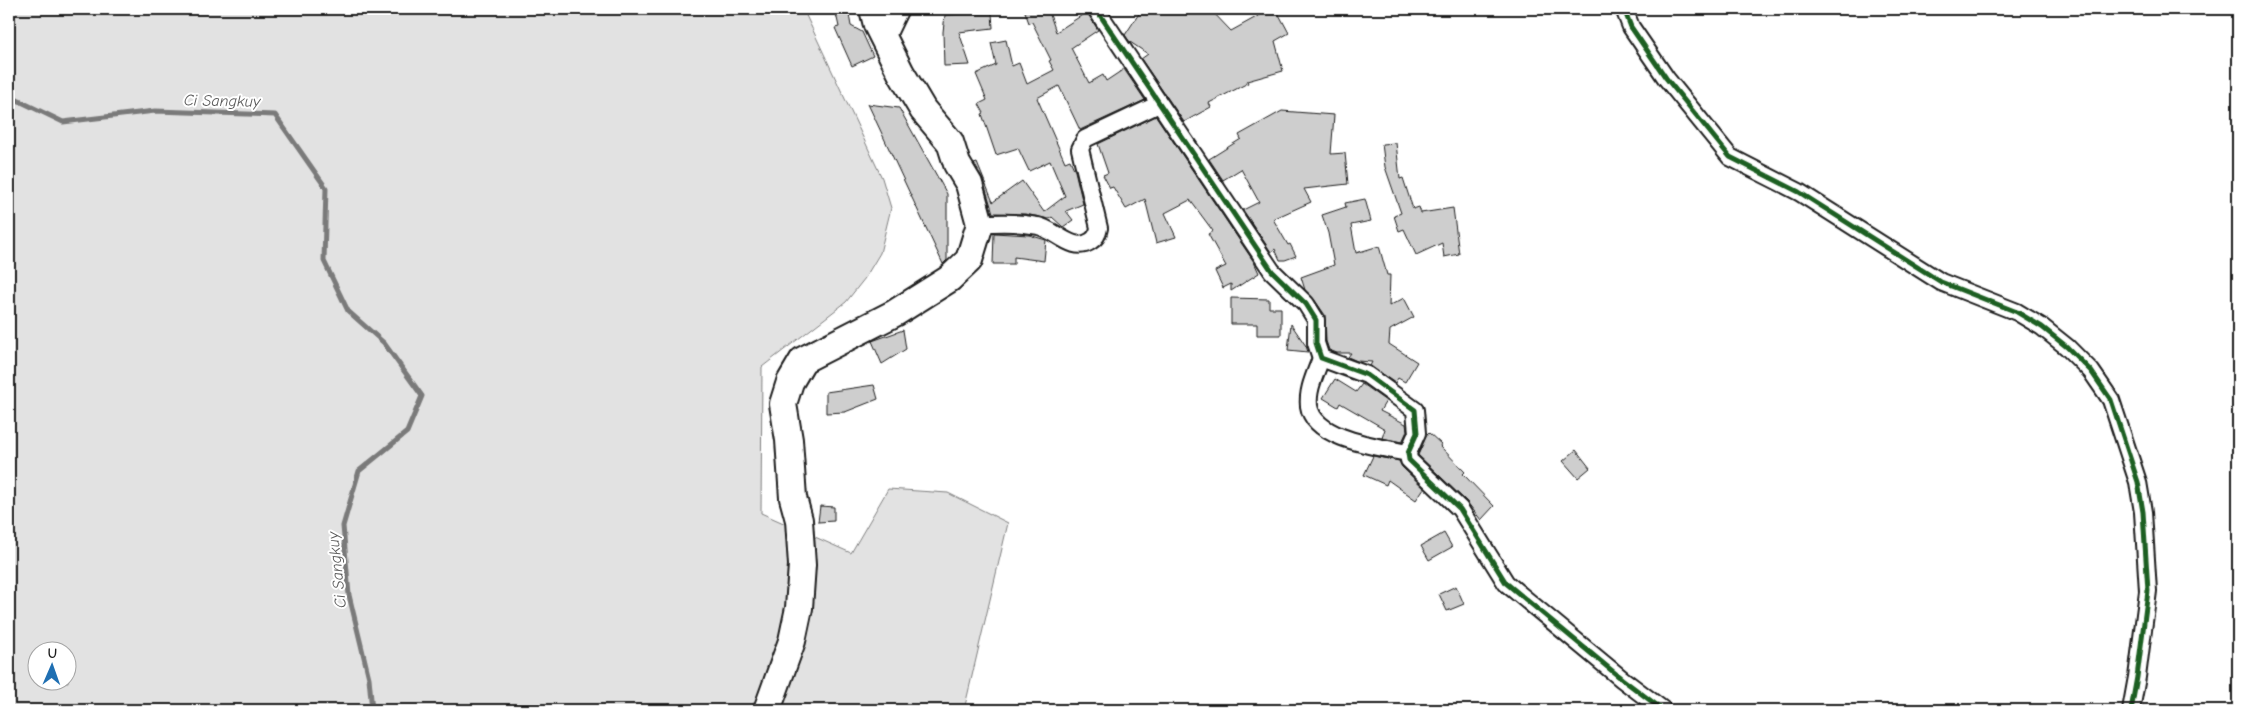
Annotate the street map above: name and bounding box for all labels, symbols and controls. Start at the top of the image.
water label: Ci Sangkuy [184,91,261,111]
water label: Ci Sangkuy [324,530,350,609]
north arrow [28,642,78,692]
text: U [47,645,57,662]

